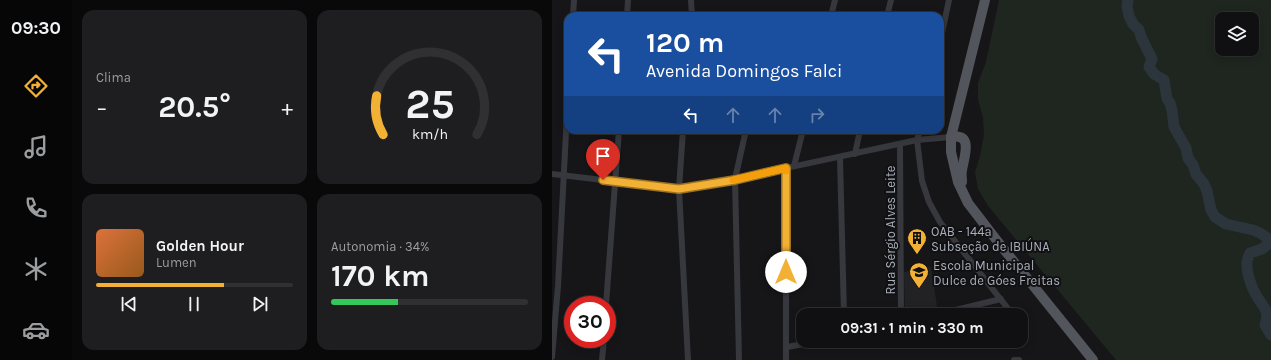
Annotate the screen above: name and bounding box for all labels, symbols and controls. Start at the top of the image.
map controls [1215,12,1259,56]
button: layers [1215,12,1259,56]
text: 09:30 [11,17,61,39]
text: 120 m [646,26,724,59]
icon: left [580,28,632,80]
text: Avenida Domingos Falci [646,60,842,82]
text: Clima [96,70,131,85]
icon: directions [22,72,50,100]
text: 25 [405,80,454,128]
text: 20.5° [158,89,231,125]
text: − [96,95,108,121]
text: + [281,95,293,121]
icon: left [680,104,702,126]
icon: ahead [722,104,744,126]
icon: ahead [764,104,786,126]
icon: right [806,104,828,126]
text: km/h [411,126,448,143]
icon: music [22,133,50,161]
pin [586,139,620,180]
icon: arrive [592,145,614,167]
street label: Rua Sérgio Alves Leite [883,165,898,294]
icon: phone [22,194,50,222]
place label: OAB - 144ª Subseção de IBIÚNA [931,224,1050,254]
building icon: OAB - 144ª Subseção de IBIÚNA [906,227,928,255]
text: Golden Hour [156,237,244,255]
text: Autonomia · 34% [331,239,429,254]
position arrow [765,251,807,293]
icon: climate [22,255,50,283]
text: Lumen [156,255,197,270]
text: 170 km [331,258,429,294]
place label: Escola Municipal Dulce de Góes Freitas [933,258,1060,288]
school or university icon: Escola Municipal Dulce de Góes Freitas [908,261,930,289]
icon: previous [118,293,140,315]
icon: pause [183,293,205,315]
icon: next [249,293,271,315]
speed limit sign: 30 [564,296,616,348]
icon: car [22,316,50,344]
text: 09:31 · 1 min · 330 m [841,319,983,337]

